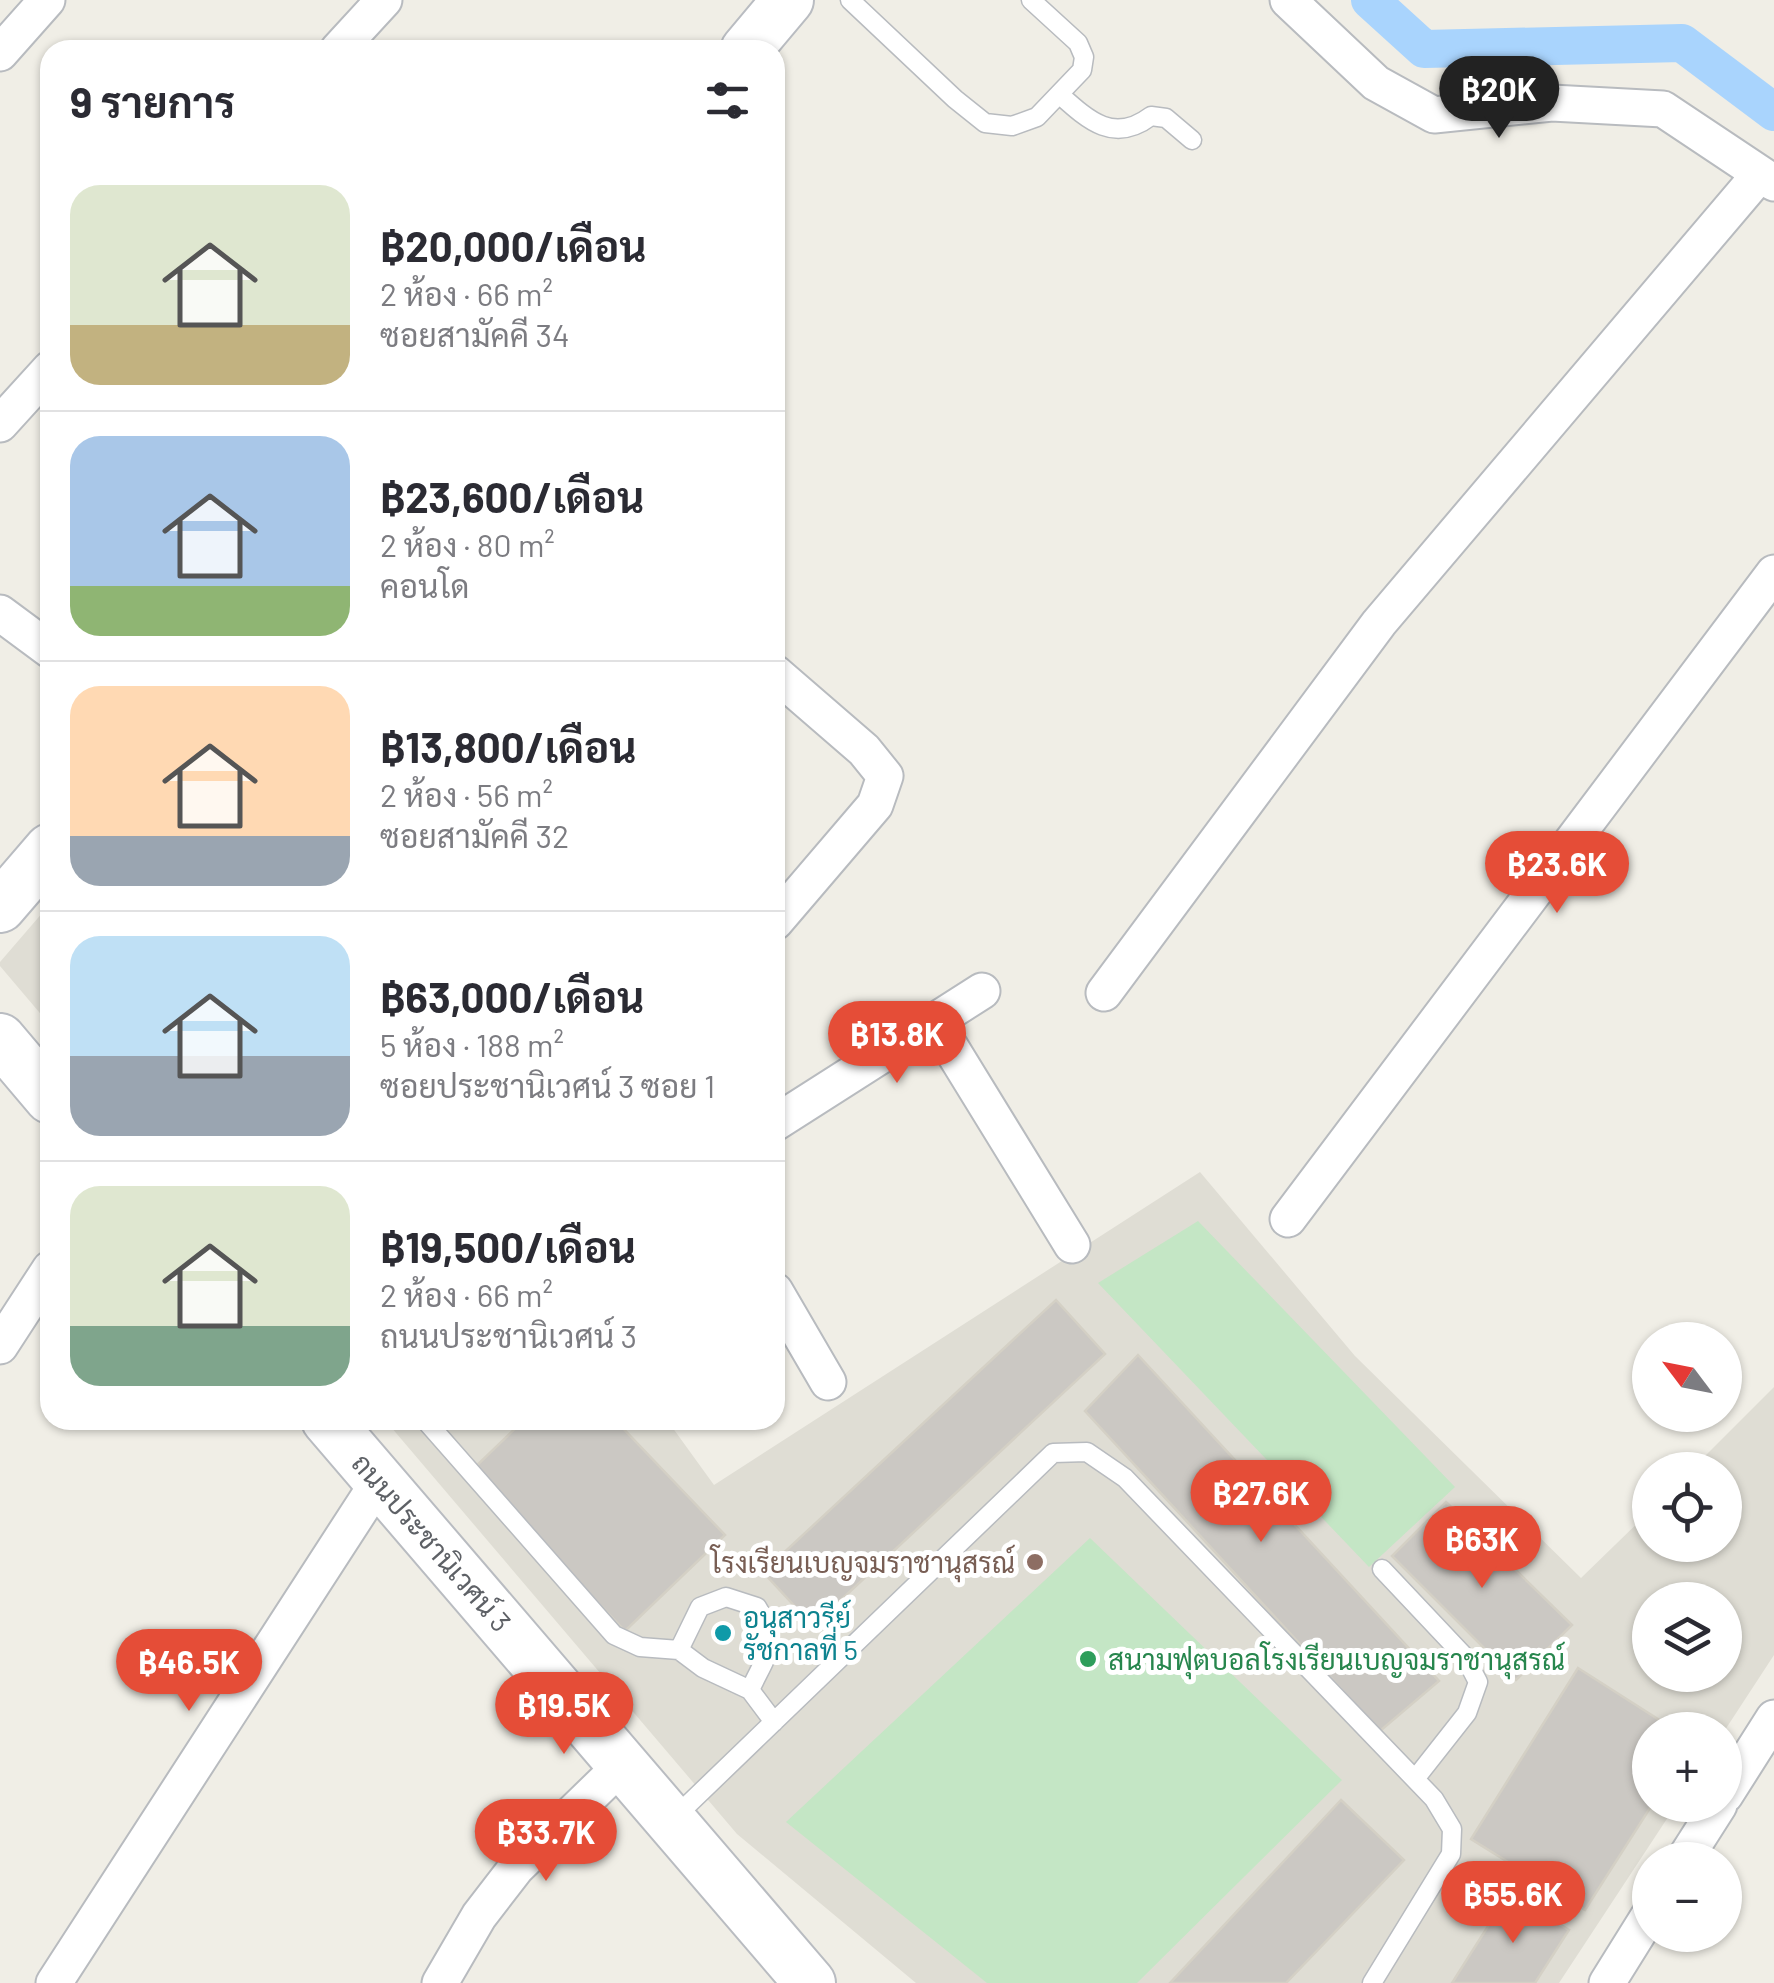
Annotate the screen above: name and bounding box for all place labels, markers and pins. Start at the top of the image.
pin: ฿20K [1440,56,1558,141]
pin: ฿23.6K [1476,831,1638,916]
pin: ฿13.8K [816,1001,978,1086]
pin: ฿27.6K [1180,1460,1342,1545]
pin: ฿63K [1423,1506,1541,1591]
place label: โรงเรียนเบญจมราชานุสรณ์ [709,1544,1015,1583]
marker: โรงเรียนเบญจมราชานุสรณ์ [1024,1551,1046,1573]
place label: อนุสาวรีย์ รัชกาลที่ 5 [743,1599,858,1666]
marker: อนุสาวรีย์ รัชกาลที่ 5 [712,1622,734,1644]
pin: ฿46.5K [108,1629,270,1714]
place label: สนามฟุตบอลโรงเรียนเบญจมราชานุสรณ์ [1108,1641,1565,1680]
marker: สนามฟุตบอลโรงเรียนเบญจมราชานุสรณ์ [1077,1648,1099,1670]
pin: ฿19.5K [483,1672,645,1757]
pin: ฿33.7K [465,1799,627,1884]
pin: ฿55.6K [1432,1861,1594,1946]

